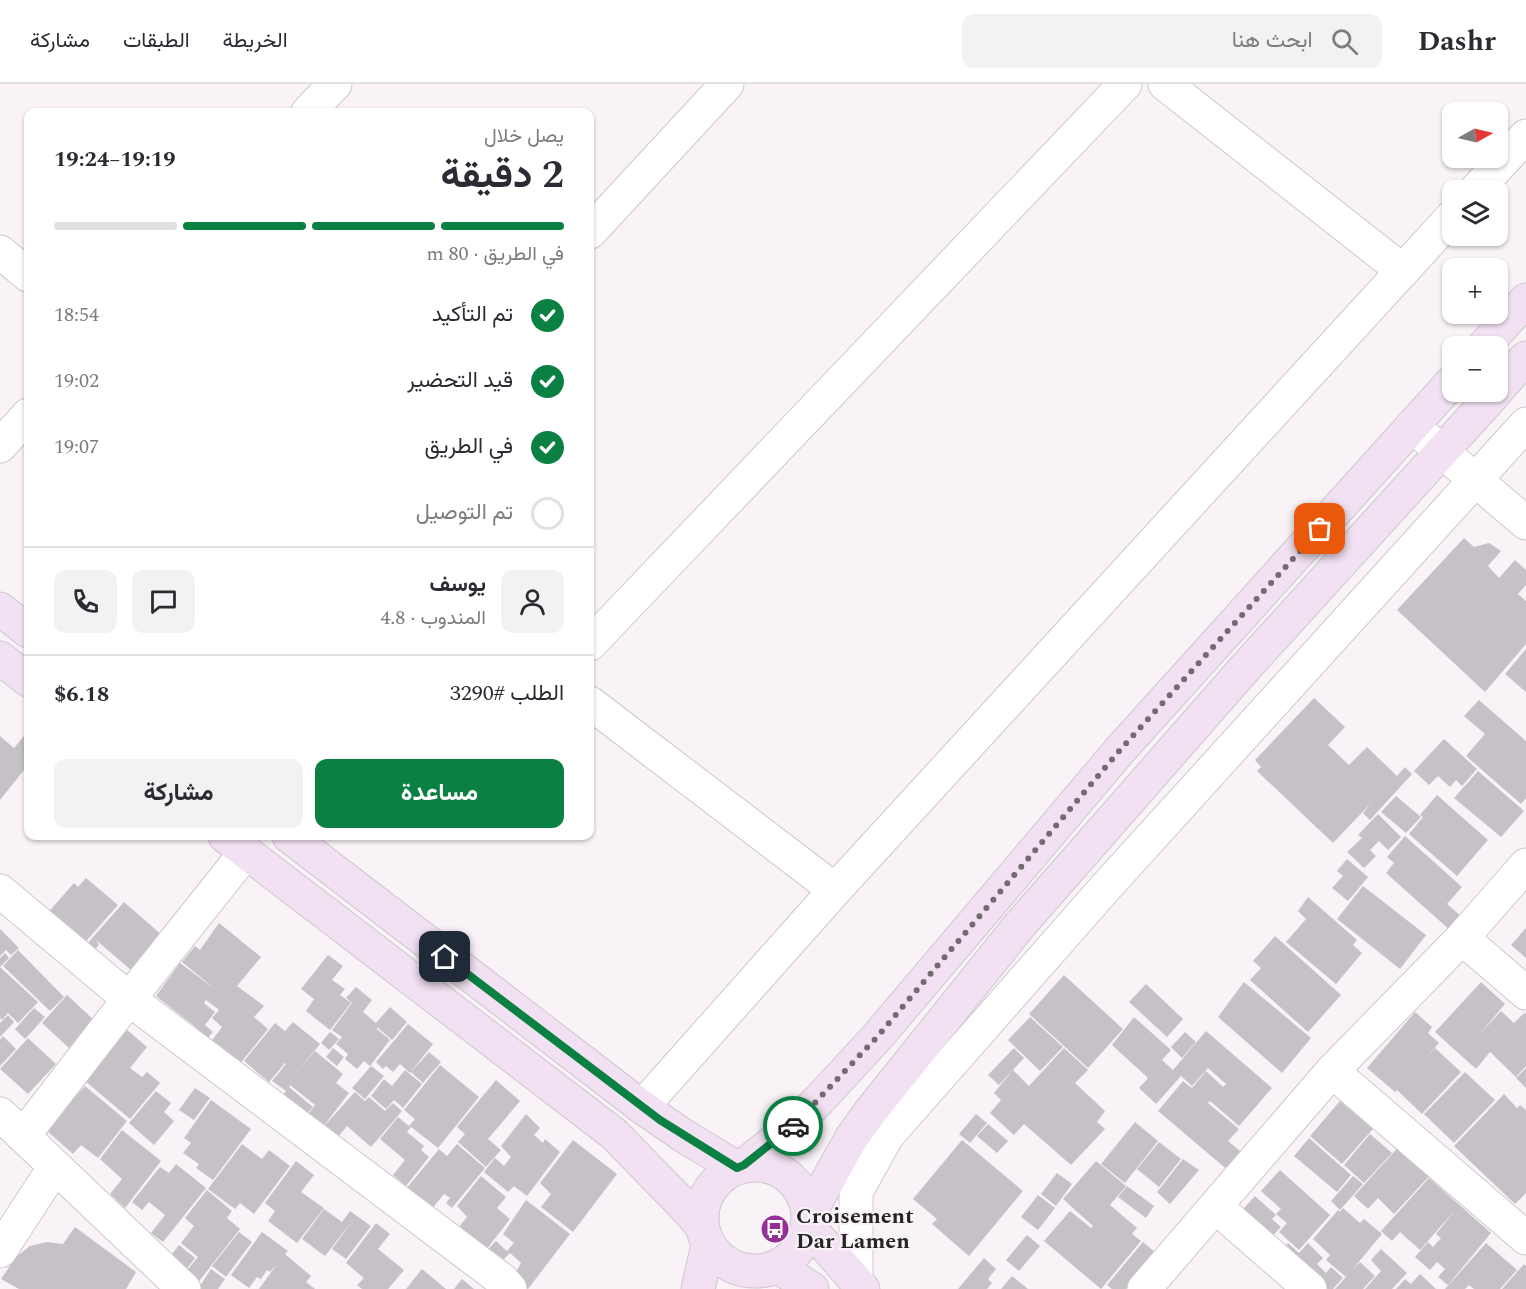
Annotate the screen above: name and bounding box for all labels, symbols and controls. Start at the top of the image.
search box [962,14,1382,68]
text: Dashr [1418,20,1496,63]
text: ابحث هنا [1232,24,1313,57]
text: مشاركة [30,25,90,57]
text: الطبقات [123,25,190,57]
text: الخريطة [223,25,288,57]
icon: search [1328,25,1361,58]
north arrow [1442,102,1508,168]
map controls [1442,102,1508,402]
text: يصل خلال [484,121,564,151]
text: 19:19–19:24 [54,143,176,176]
text: 2 دقيقة [440,146,564,205]
button: layers [1442,180,1508,246]
text: في الطريق · 80 m [426,239,564,269]
button: + [1442,258,1508,324]
text: تم التأكيد [432,298,513,331]
icon: check [531,299,564,332]
text: 18:54 [54,300,99,330]
button: − [1442,336,1508,402]
text: قيد التحضير [407,364,513,397]
icon: check [531,365,564,398]
text: 19:02 [54,366,99,396]
text: في الطريق [425,430,513,463]
icon: check [531,431,564,464]
text: 19:07 [54,432,99,462]
text: تم التوصيل [416,496,513,529]
pin [1294,503,1345,554]
icon: bag [1303,512,1336,545]
text: يوسف [430,568,486,601]
button: phone [54,570,117,633]
button: chat [132,570,195,633]
button: person [501,570,564,633]
text: المندوب · 4.8 [380,603,486,633]
text: الطلب #3290 [450,677,564,710]
text: $6.18 [54,678,109,711]
button: مشاركة [54,759,303,828]
button: مساعدة [315,759,564,828]
pin [419,931,470,982]
icon: home [428,940,461,973]
courier [763,1096,823,1156]
icon: car [777,1110,810,1143]
place label: Croisement Dar Lamen [796,1200,914,1258]
bus stop icon: Croisement Dar Lamen [759,1213,791,1245]

